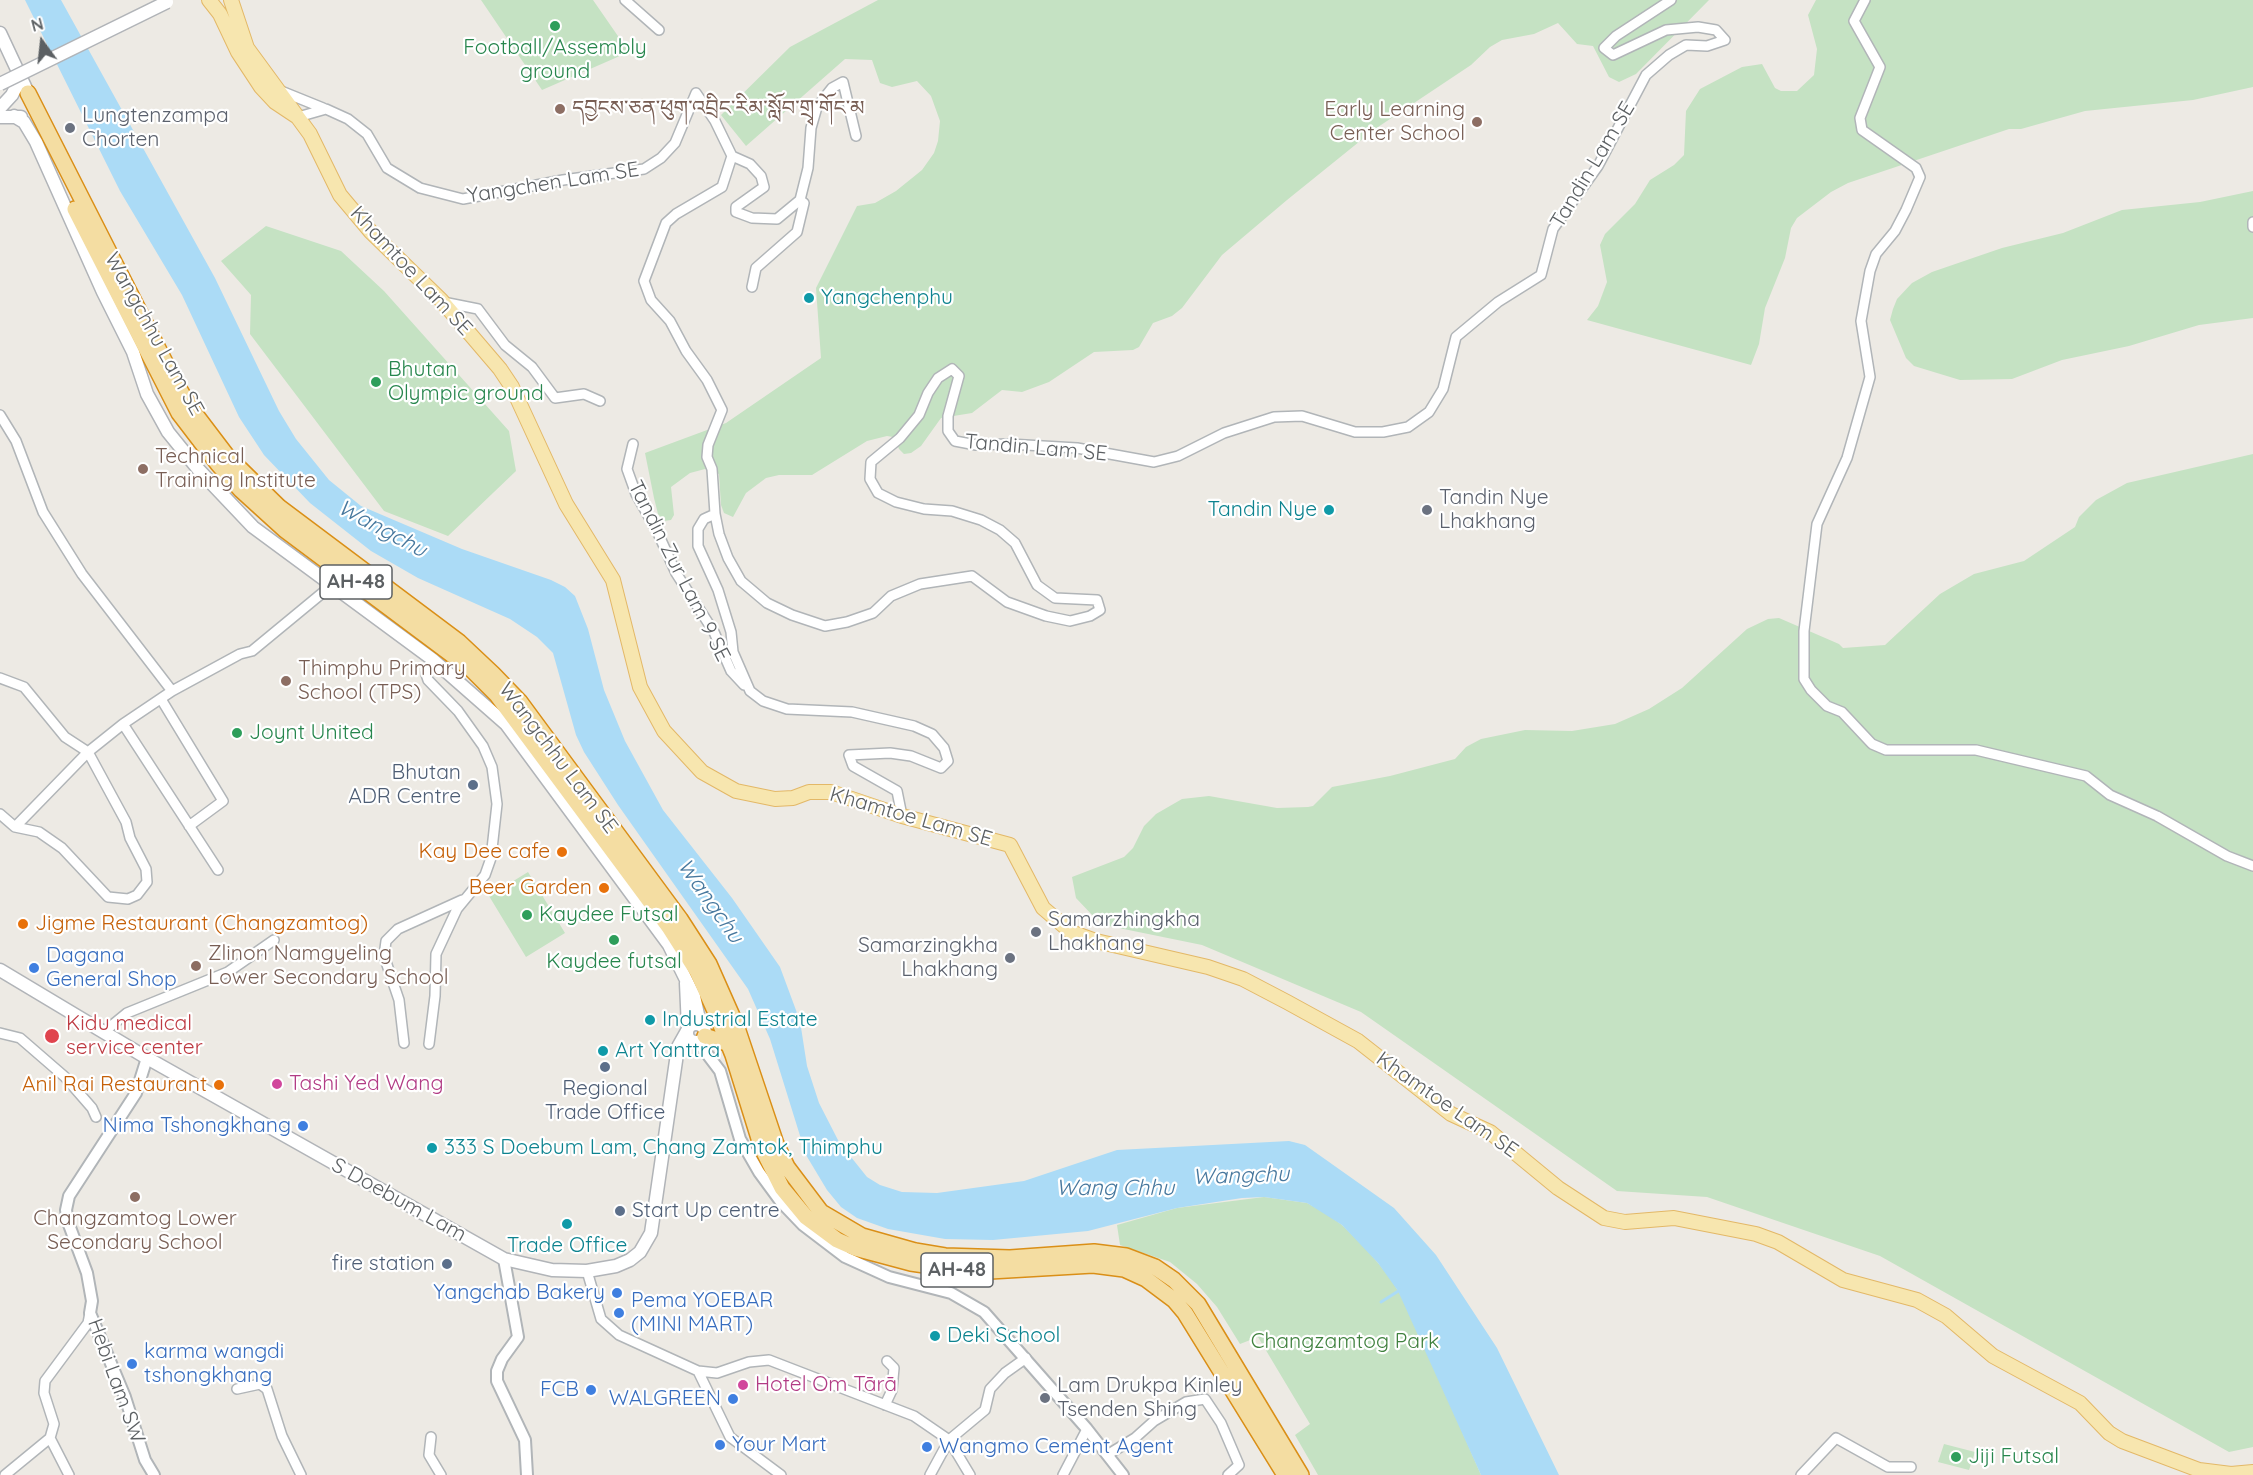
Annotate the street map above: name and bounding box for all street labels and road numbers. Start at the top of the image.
street label: Tandin Lam SE [1545,97,1641,233]
street label: Yangchen Lam SE [465,157,641,209]
street label: Khamtoe Lam SE [345,201,477,341]
street label: Wangchhu Lam SE [99,248,209,420]
street label: Tandin Lam SE [964,429,1108,467]
street label: Tandin Zur Lam 9 SE [622,476,736,666]
road number: AH-48 [320,565,392,599]
street label: Wangchhu Lam SE [493,678,623,838]
street label: Khamtoe Lam SE [827,782,995,852]
street label: Khamtoe Lam SE [1371,1047,1523,1163]
street label: S Doebum Lam [327,1153,471,1247]
road number: AH-48 [921,1253,993,1287]
street label: Hebi Lam SW [82,1315,150,1447]

